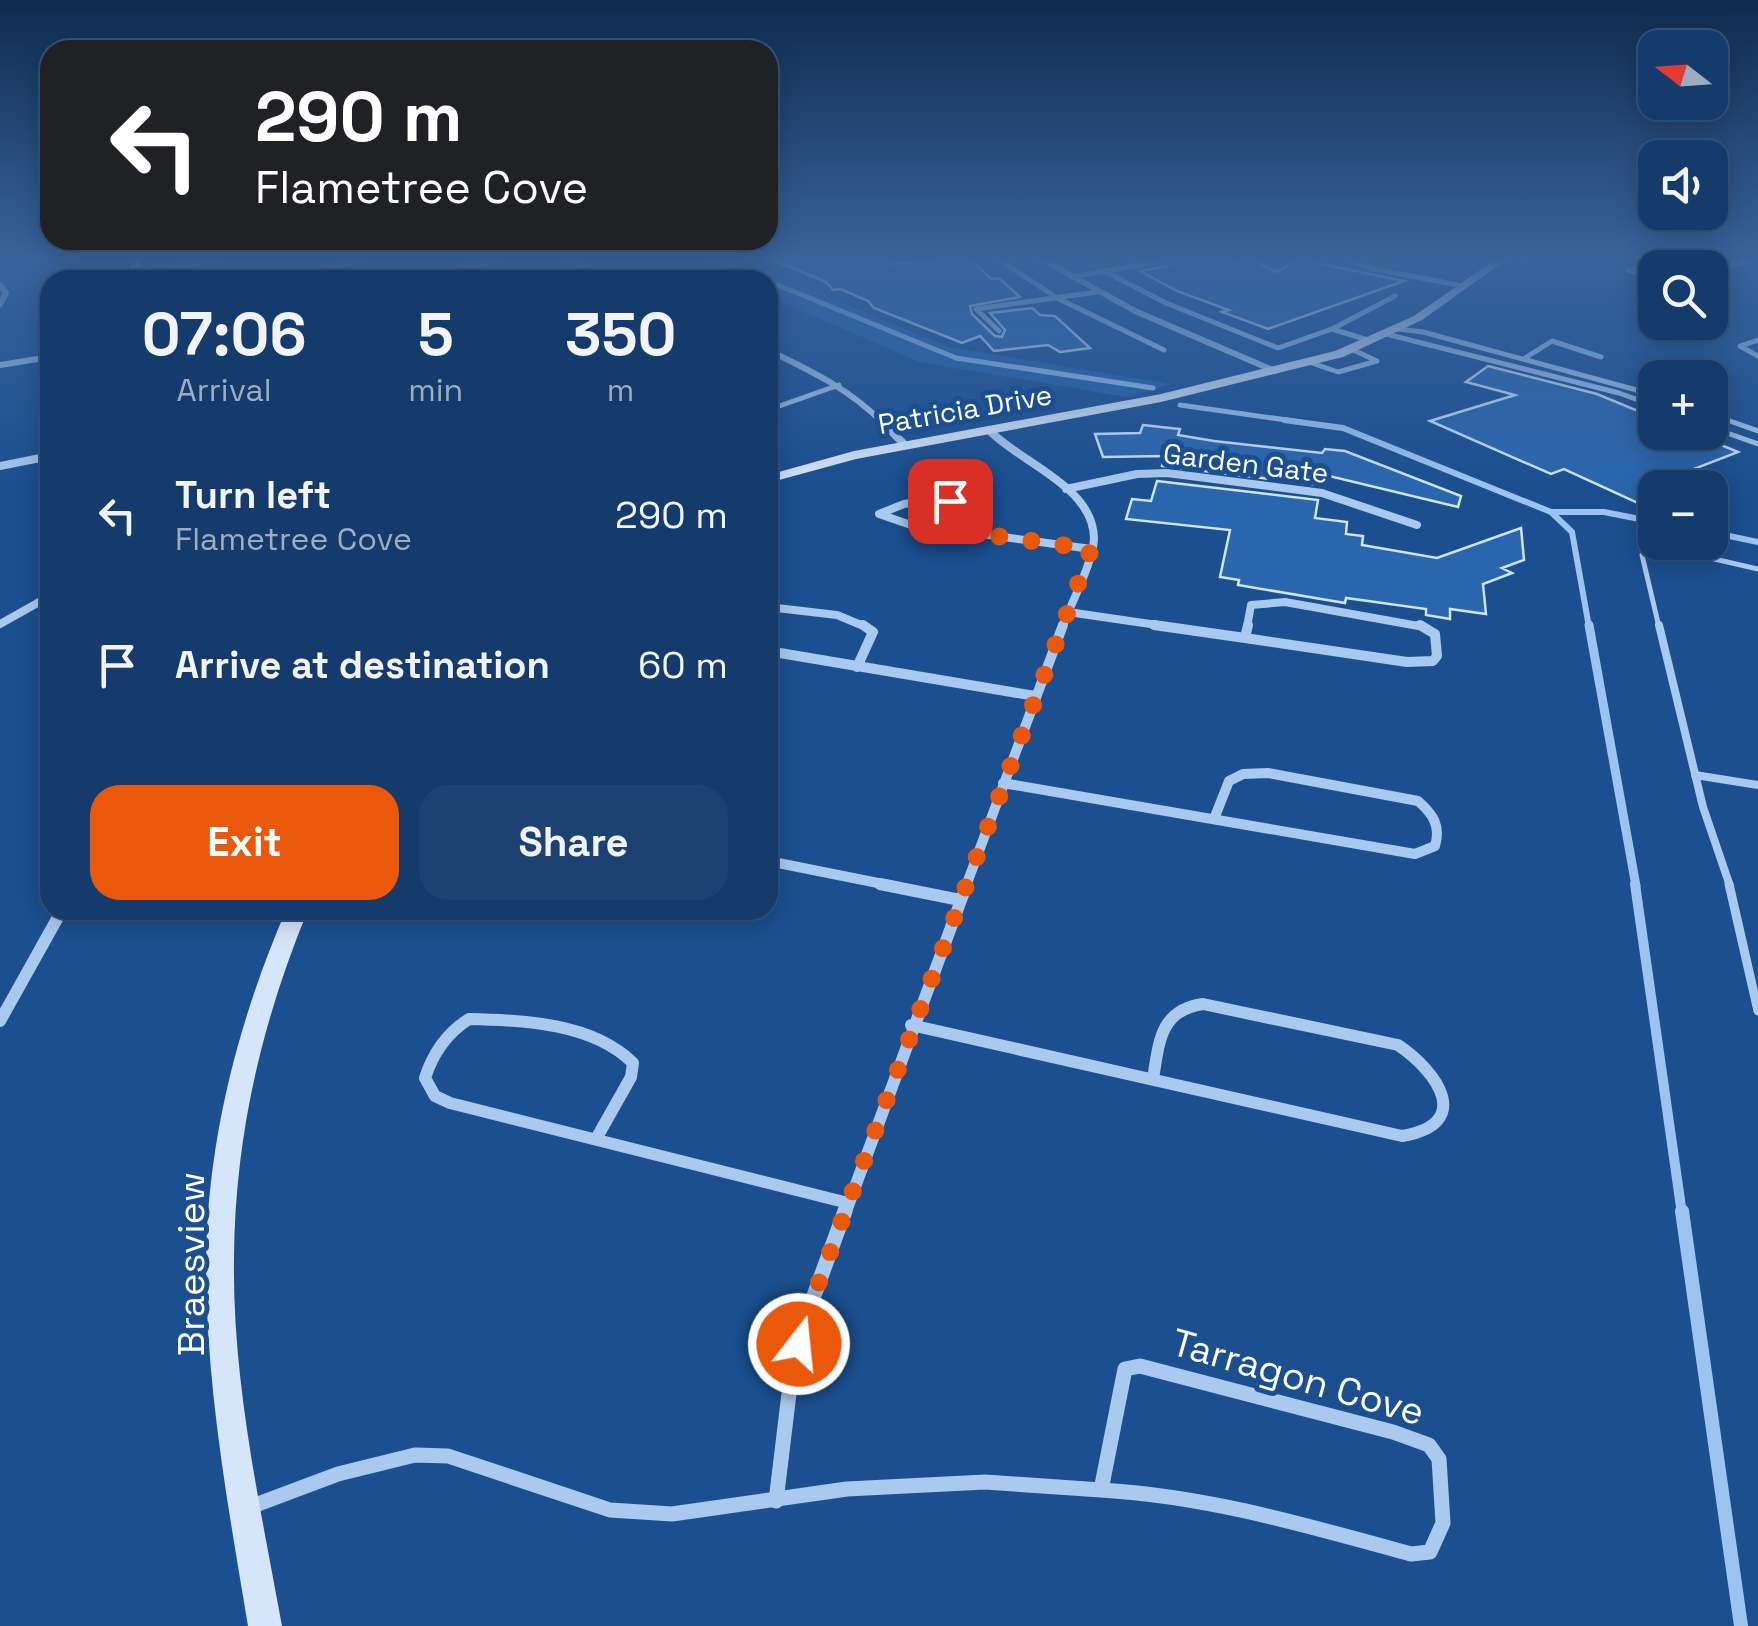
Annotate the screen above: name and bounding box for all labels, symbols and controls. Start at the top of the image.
north arrow [1638,30,1728,120]
map controls [1638,30,1728,560]
text: 290 m [255,72,462,161]
icon: left [90,80,220,210]
button: sound [1638,140,1728,230]
text: Flametree Cove [255,159,588,216]
button: search [1638,250,1728,340]
text: 07:06 [142,296,306,373]
text: 5 [418,296,454,373]
text: 350 [565,296,676,373]
button: + [1638,360,1728,450]
text: Arrival [177,370,272,410]
text: min [408,370,463,410]
text: m [607,370,634,410]
street label: Patricia Drive [875,376,1055,442]
street label: Garden Gate [1161,435,1331,491]
pin [908,459,993,544]
button: − [1638,470,1728,560]
text: Turn left [175,471,331,519]
icon: arrive [923,474,978,529]
icon: left [90,488,145,543]
text: 290 m [615,491,728,539]
text: Flametree Cove [175,519,412,559]
icon: arrive [90,638,145,693]
text: Arrive at destination [175,641,550,689]
text: 60 m [638,641,728,689]
button: Exit [90,785,399,900]
button: Share [419,785,728,900]
street label: Braesview [167,1172,215,1356]
position arrow [747,1292,851,1396]
street label: Tarragon Cove [1166,1318,1430,1436]

